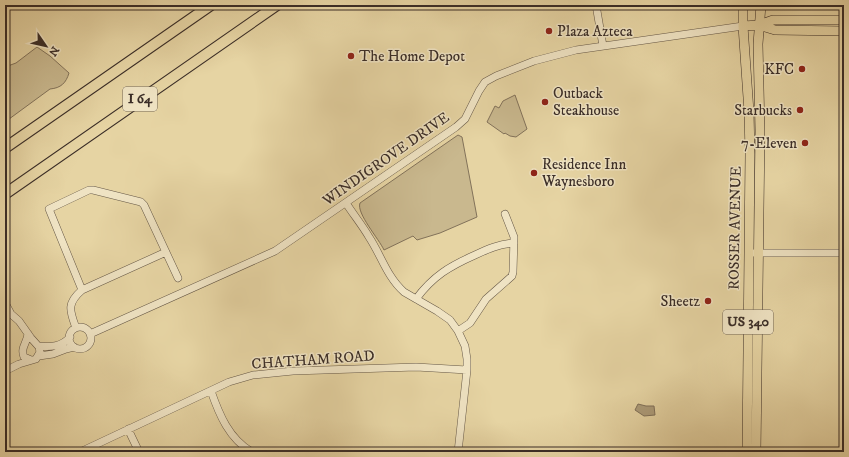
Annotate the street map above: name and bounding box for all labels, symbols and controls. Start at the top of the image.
place label: Plaza Azteca [557,22,633,41]
north arrow [26,26,66,66]
marker: Plaza Azteca [544,26,554,36]
text: N [45,43,62,59]
place label: The Home Depot [359,47,465,66]
marker: The Home Depot [346,51,356,61]
place label: KFC [764,60,794,79]
marker: KFC [797,64,807,74]
place label: Outback Steakhouse [553,84,619,120]
road number: I 64 [123,87,157,111]
marker: Outback Steakhouse [540,97,550,107]
place label: Starbucks [734,101,792,120]
marker: Starbucks [795,105,805,115]
street label: WINDIGROVE DRIVE [318,108,453,211]
place label: 7-Eleven [741,134,797,153]
marker: 7-Eleven [800,138,810,148]
place label: Residence Inn Waynesboro [541,155,626,191]
street label: ROSSER AVENUE [724,166,746,290]
marker: Residence Inn Waynesboro [529,168,539,178]
place label: Sheetz [661,292,700,311]
marker: Sheetz [703,296,713,306]
road number: US 340 [723,310,773,334]
street label: CHATHAM ROAD [251,346,375,374]

